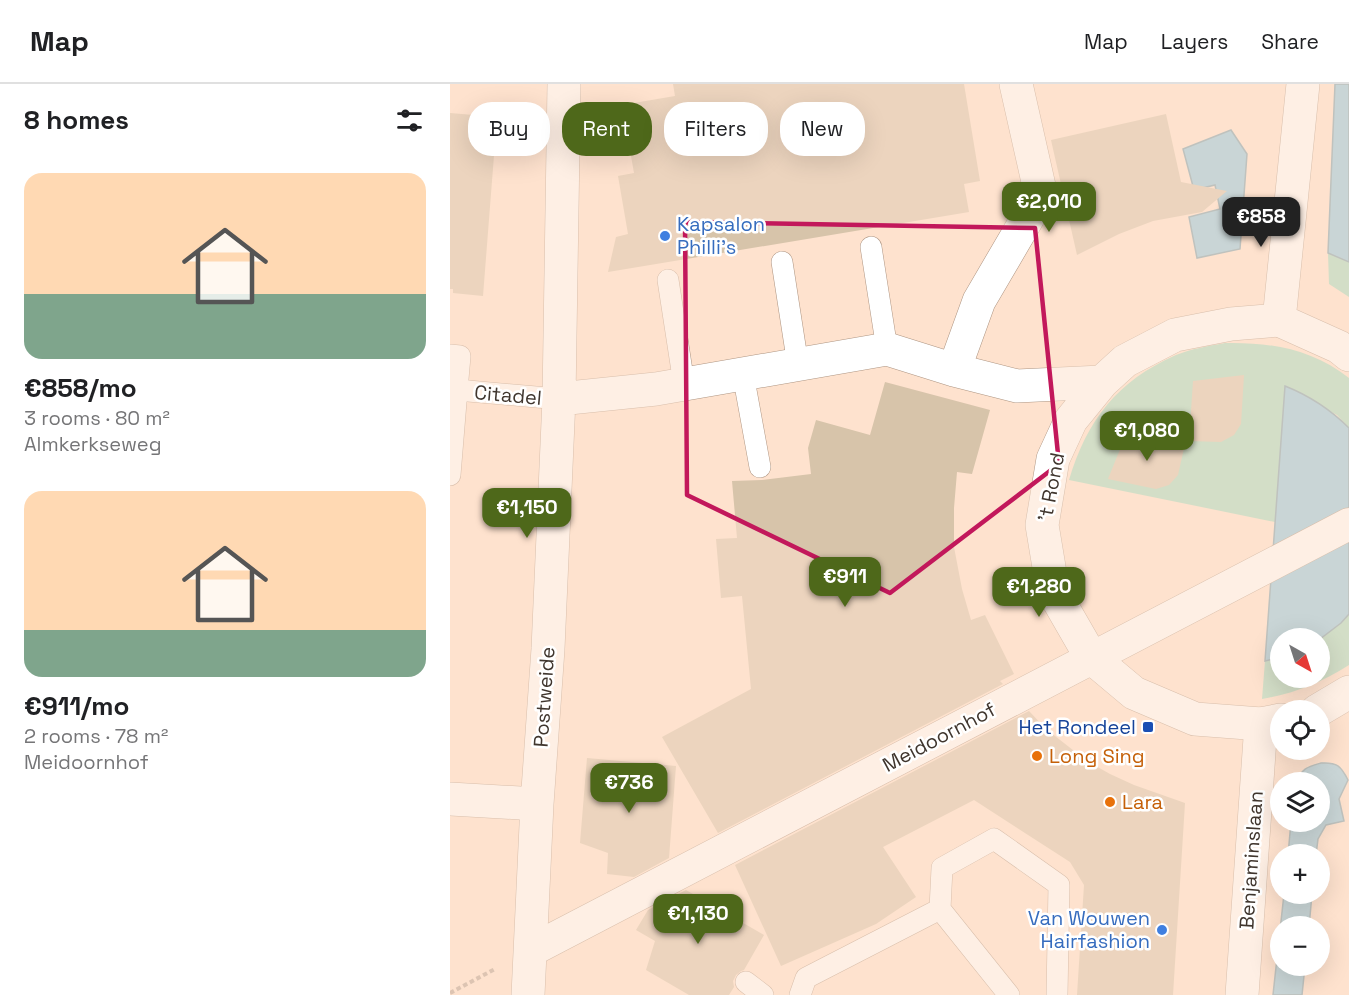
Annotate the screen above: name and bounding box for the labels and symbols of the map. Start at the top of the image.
pin: €2,010 [1000,182,1098,233]
pin: €858 [1225,197,1297,248]
place label: Kapsalon Philli's [677,211,765,260]
marker: Kapsalon Philli's [658,229,672,243]
street label: Citadel [473,379,543,411]
pin: €1,080 [1098,411,1196,462]
street label: 't Rond [1032,450,1070,524]
pin: €1,150 [478,488,576,539]
pin: €911 [809,557,881,608]
pin: €1,280 [990,567,1088,618]
north arrow [1270,628,1330,688]
street label: Postweide [528,646,560,748]
street label: Meidoornhof [878,696,1000,778]
place label: Het Rondeel [1018,714,1136,740]
marker: Het Rondeel [1141,720,1155,734]
place label: Long Sing [1049,743,1145,769]
marker: Long Sing [1030,749,1044,763]
pin: €736 [593,763,665,814]
place label: Lara [1122,789,1163,815]
street label: Benjaminslaan [1233,790,1269,930]
marker: Lara [1103,795,1117,809]
pin: €1,130 [649,894,747,945]
place label: Van Wouwen Hairfashion [1028,905,1150,954]
marker: Van Wouwen Hairfashion [1155,923,1169,937]

